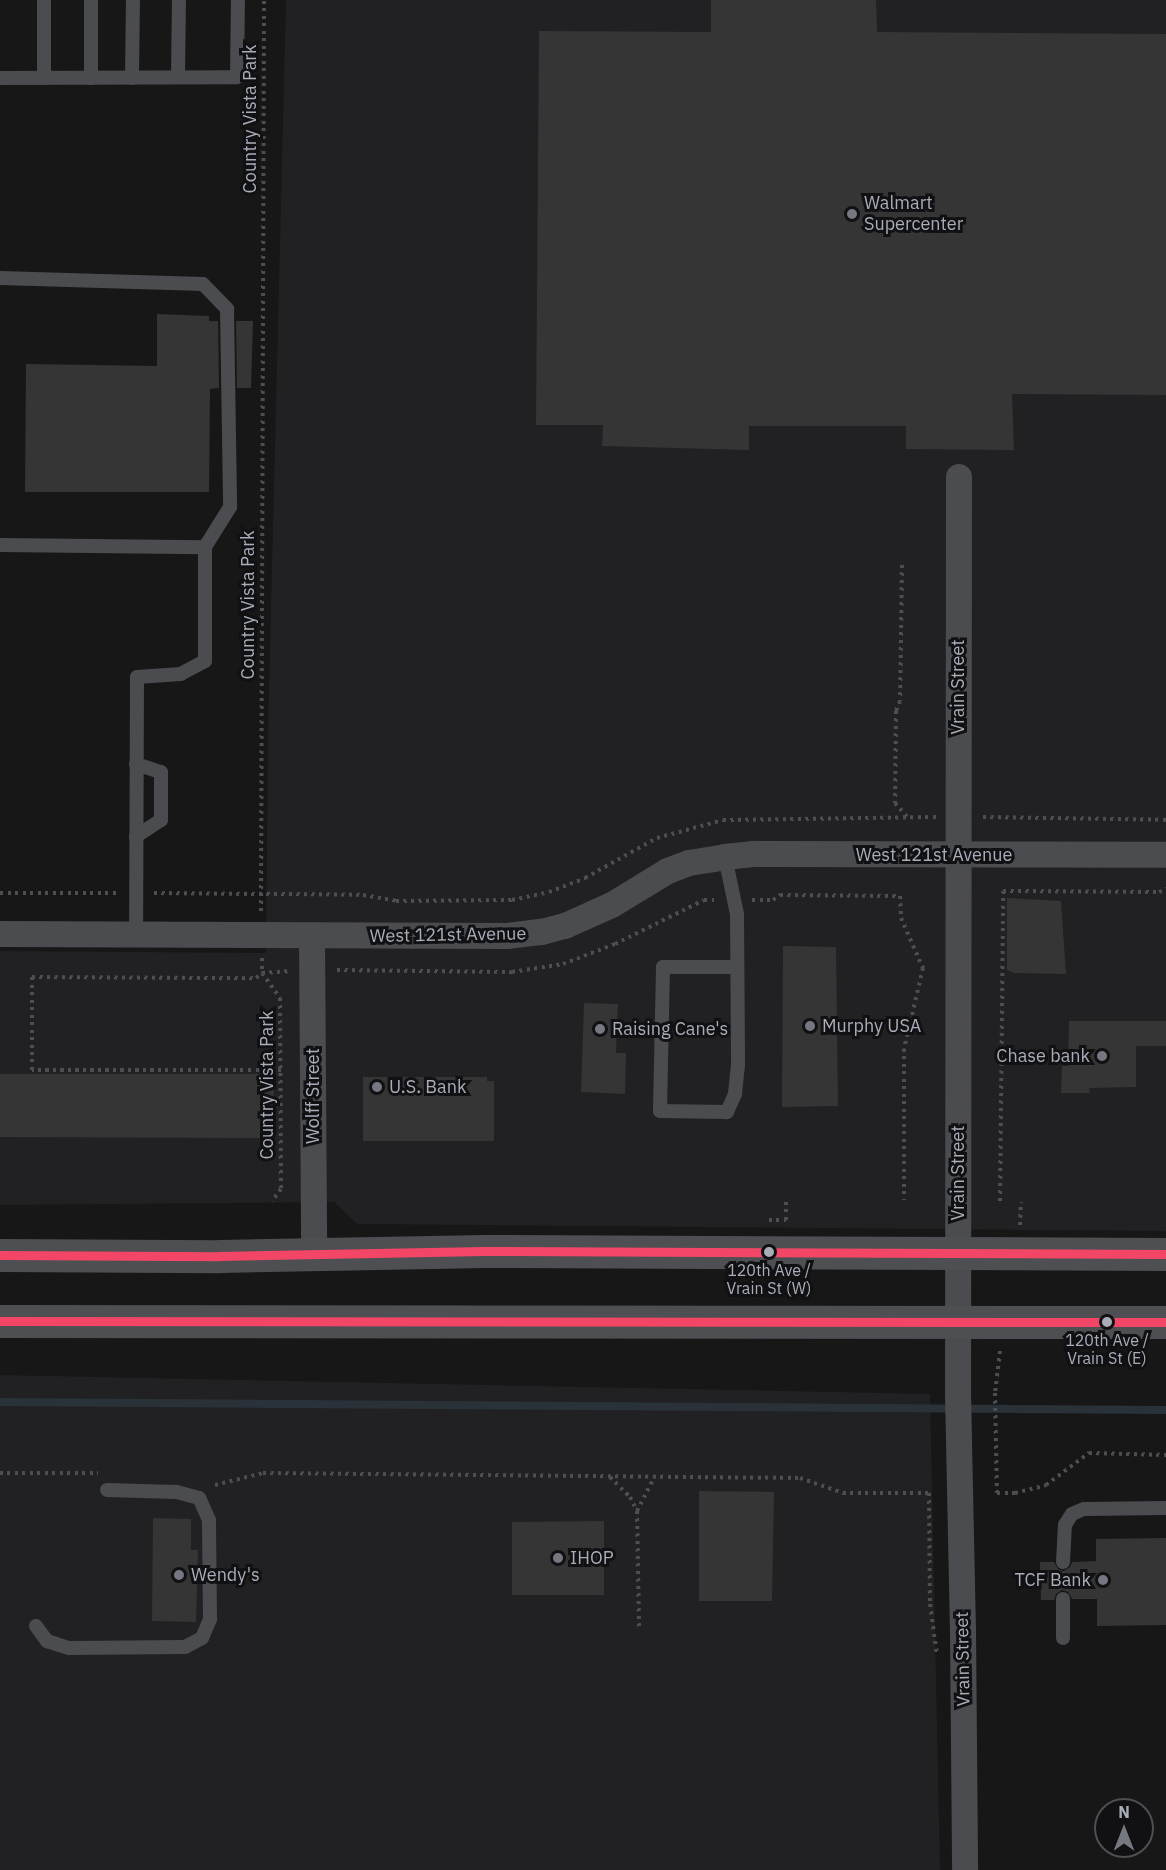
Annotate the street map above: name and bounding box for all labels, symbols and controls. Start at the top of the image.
street label: Country Vista Park [239,45,261,193]
place label: Walmart Supercenter [864,193,963,236]
marker: Walmart Supercenter [845,207,859,221]
street label: Country Vista Park [237,531,259,679]
street label: Vrain Street [947,639,969,735]
street label: West 121st Avenue [856,844,1012,866]
street label: West 121st Avenue [370,923,526,947]
street label: Country Vista Park [256,1011,278,1159]
place label: Murphy USA [822,1015,921,1037]
place label: Raising Cane's [612,1018,728,1040]
marker: Murphy USA [803,1019,817,1033]
marker: Raising Cane's [593,1022,607,1036]
place label: Chase bank [996,1045,1090,1067]
street label: Wolff Street [302,1048,324,1144]
marker: Chase bank [1095,1049,1109,1063]
place label: U.S. Bank [389,1076,466,1098]
marker: U.S. Bank [370,1080,384,1094]
street label: Vrain Street [947,1125,969,1221]
marker: 120th Ave / Vrain St (W) [763,1246,775,1258]
place label: 120th Ave / Vrain St (W) [727,1260,811,1298]
marker: 120th Ave / Vrain St (E) [1101,1316,1113,1328]
place label: 120th Ave / Vrain St (E) [1065,1330,1149,1368]
place label: IHOP [570,1547,614,1569]
marker: IHOP [551,1551,565,1565]
place label: Wendy's [191,1564,260,1586]
marker: Wendy's [172,1568,186,1582]
place label: TCF Bank [1015,1569,1091,1591]
marker: TCF Bank [1096,1573,1110,1587]
street label: Vrain Street [951,1611,975,1707]
north arrow [1094,1798,1154,1858]
text: N [1118,1802,1130,1822]

